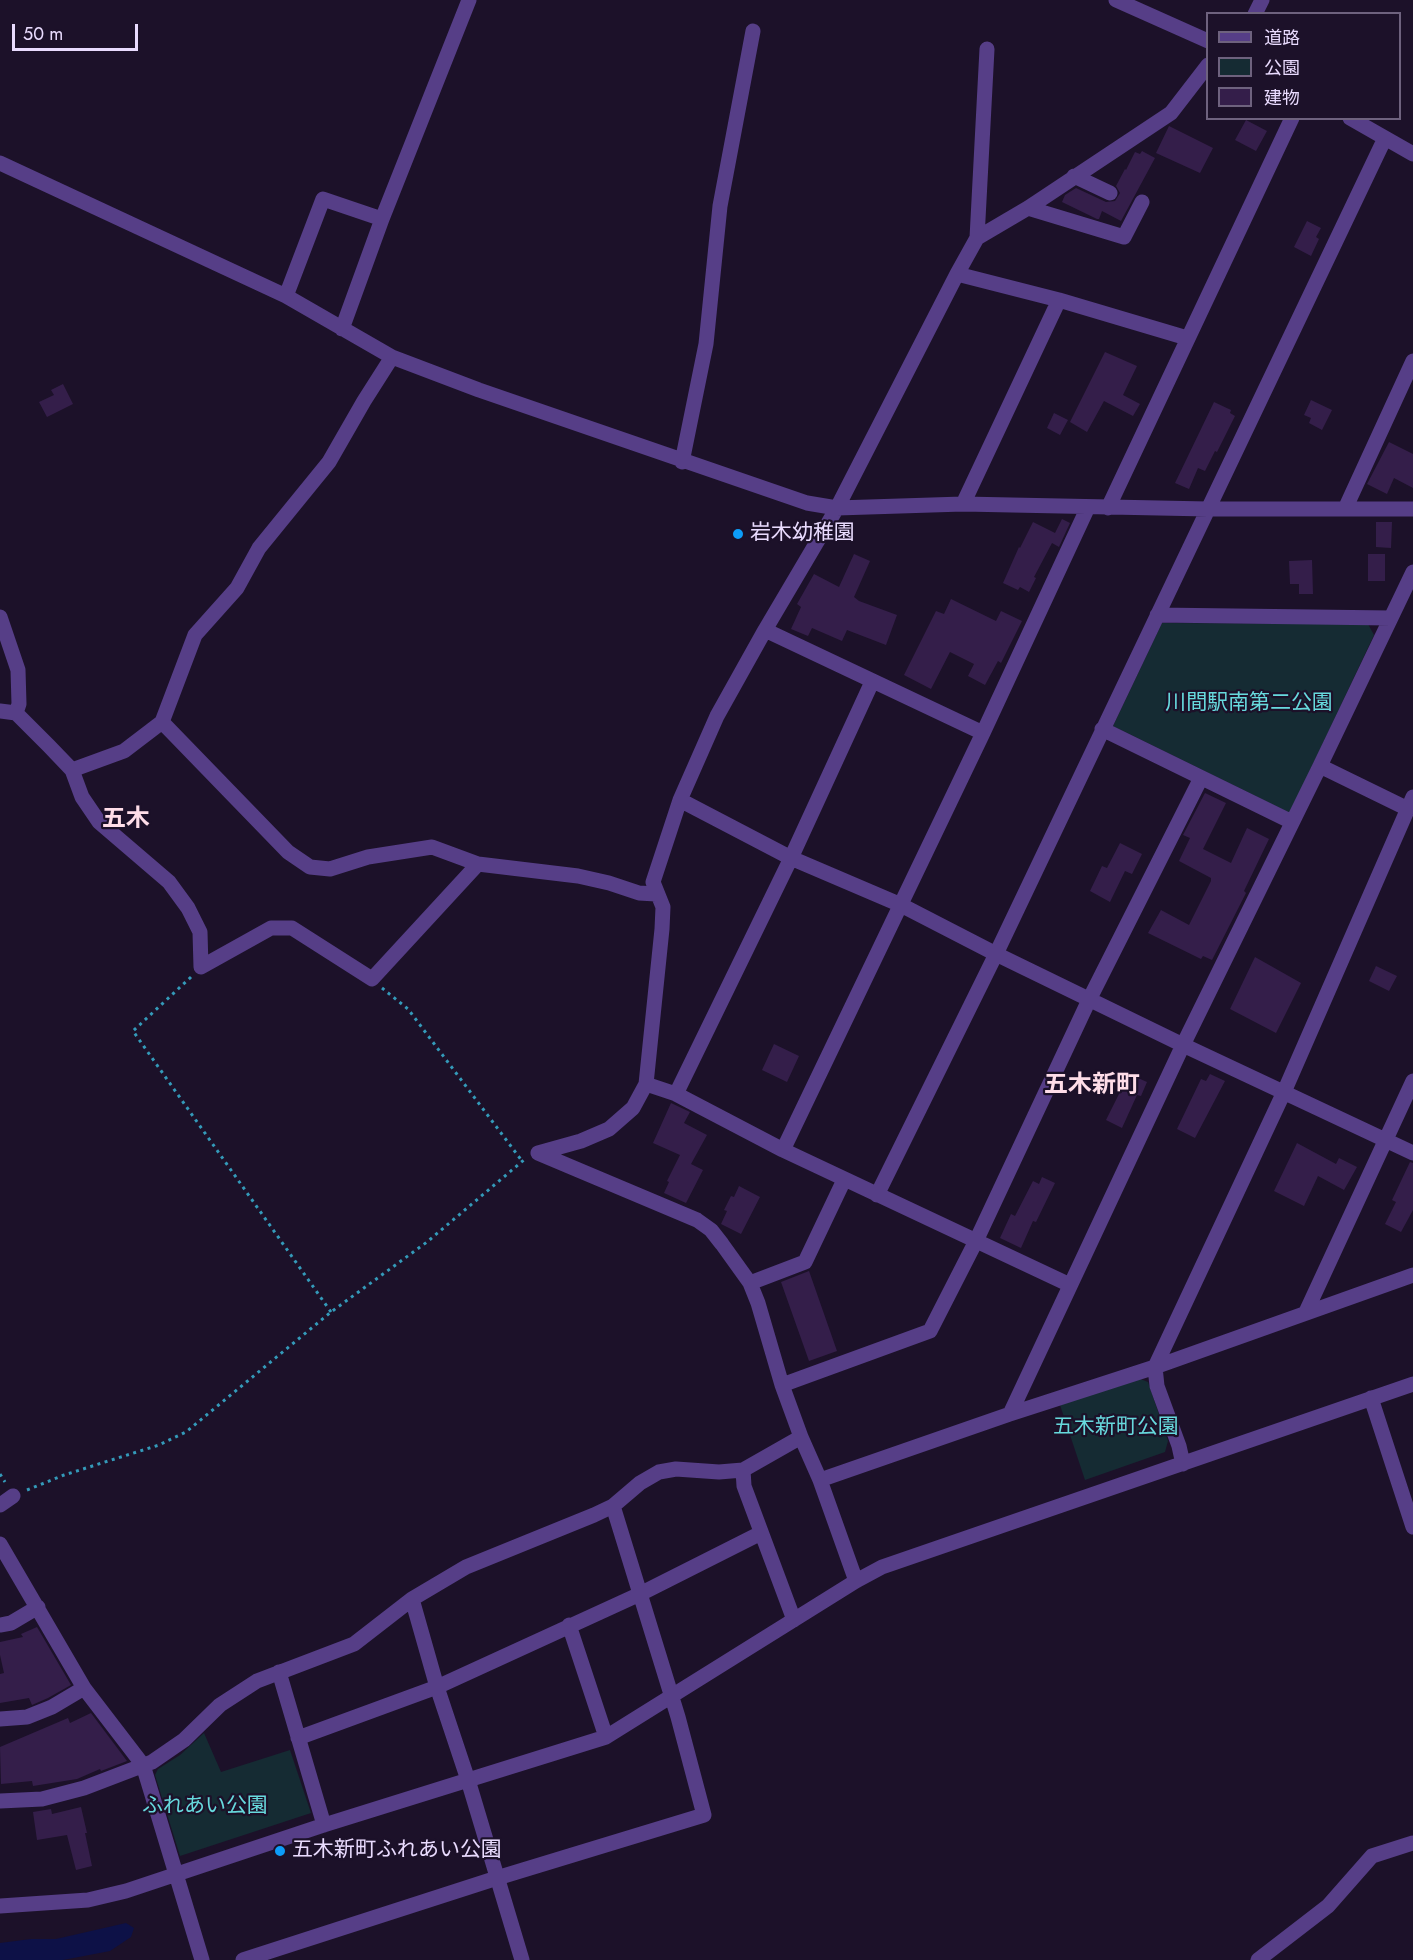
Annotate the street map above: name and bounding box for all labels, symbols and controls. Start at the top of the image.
scale bar [15,12,141,50]
legend [1206,12,1401,120]
text: 50 m [23,21,63,47]
text: 道路 [1264,25,1300,51]
text: 公園 [1264,55,1300,81]
text: 建物 [1264,85,1300,111]
place label: 岩木幼稚園 [750,521,855,547]
marker: 岩木幼稚園 [731,527,745,541]
park label: 川間駅南第二公園 [1165,691,1333,717]
district label: 五木 [102,806,150,834]
district label: 五木新町 [1044,1072,1140,1100]
park label: 五木新町公園 [1053,1415,1179,1441]
park label: ふれあい公園 [142,1794,268,1820]
place label: 五木新町ふれあい公園 [292,1838,502,1864]
marker: 五木新町ふれあい公園 [273,1844,287,1858]

